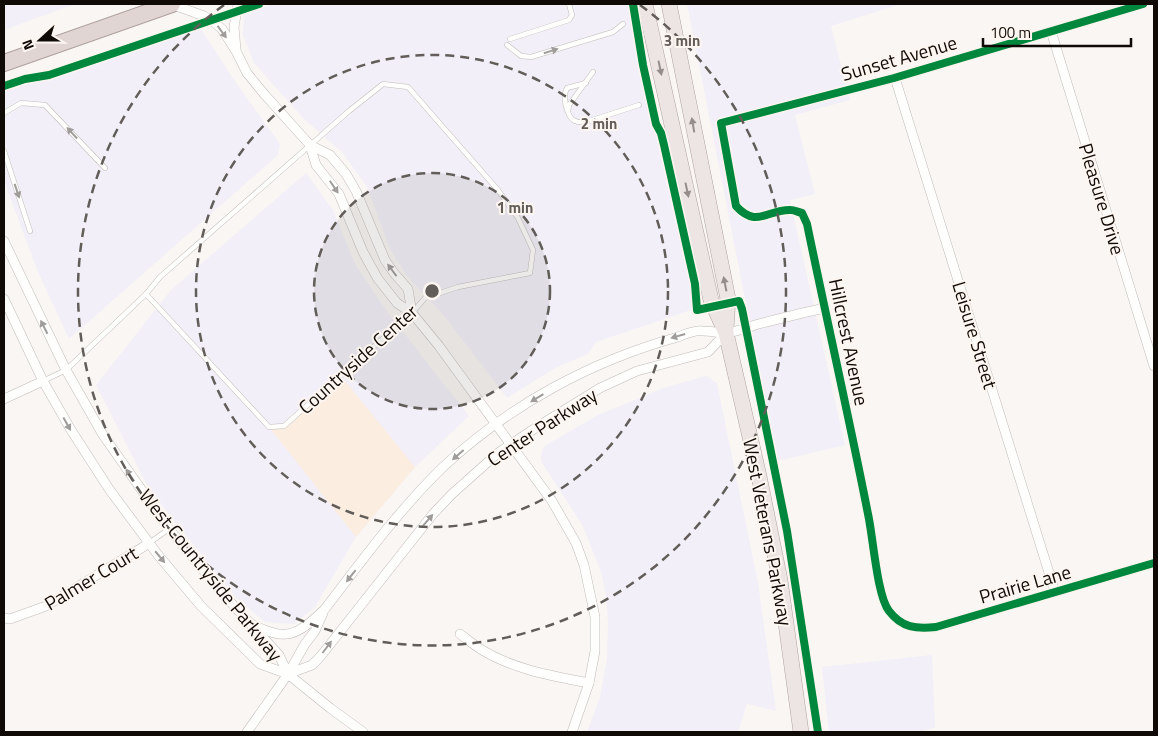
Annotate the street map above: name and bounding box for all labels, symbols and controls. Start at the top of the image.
north arrow [15,15,65,65]
scale bar [983,15,1130,47]
text: 100 m [990,21,1031,44]
one-way arrow [217,25,227,39]
street label: Sunset Avenue [838,27,960,88]
text: 3 min [664,29,700,52]
text: N [16,37,39,53]
one-way arrow [544,47,559,55]
one-way arrow [656,61,664,76]
text: 2 min [581,112,617,135]
one-way arrow [689,117,697,133]
one-way arrow [66,127,78,139]
street label: Pleasure Drive [1072,139,1133,258]
one-way arrow [329,180,339,194]
one-way arrow [683,183,691,198]
one-way arrow [13,184,21,199]
text: 1 min [497,196,533,219]
one-way arrow [387,263,397,277]
street label: Hillcrest Avenue [822,276,877,408]
one-way arrow [721,277,729,292]
street label: Leisure Street [945,278,1006,392]
centre of rings [423,282,441,300]
street label: Countryside Center [291,297,424,420]
one-way arrow [40,320,48,334]
one-way arrow [671,333,686,341]
street label: Center Parkway [481,380,603,473]
one-way arrow [530,394,543,403]
one-way arrow [63,417,72,430]
street label: West Veterans Parkway [736,436,801,628]
one-way arrow [452,449,465,460]
one-way arrow [125,468,135,482]
street label: West Countryside Parkway [133,482,290,667]
one-way arrow [422,515,434,527]
street label: Palmer Court [38,538,143,617]
one-way arrow [154,551,165,564]
street label: Prairie Lane [975,557,1074,610]
one-way arrow [345,569,356,582]
one-way arrow [322,640,332,654]

